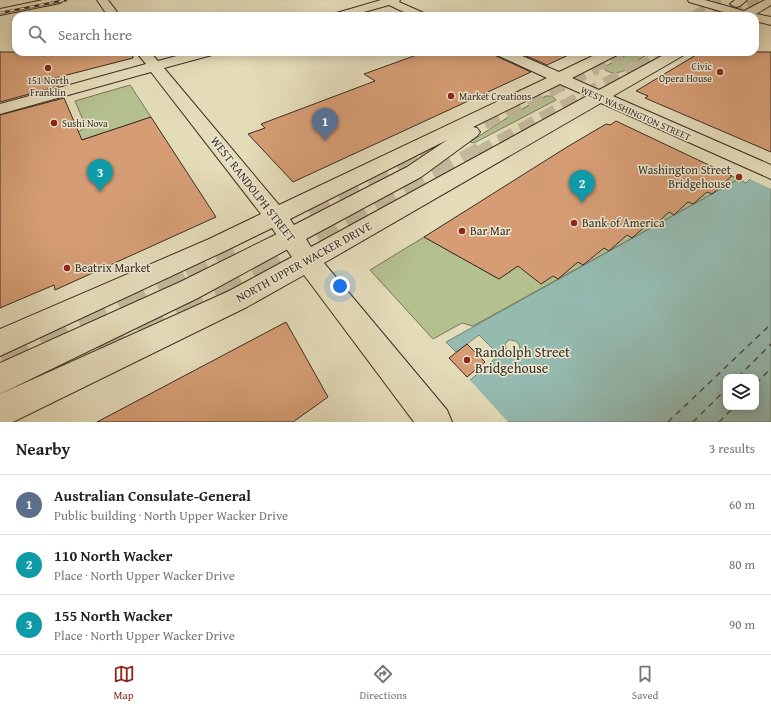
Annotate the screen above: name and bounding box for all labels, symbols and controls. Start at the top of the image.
search box [12,12,759,56]
icon: search [26,23,48,45]
text: Search here [58,24,132,45]
place label: Civic Opera House [659,59,713,86]
marker: 151 North Franklin [43,63,53,73]
marker: Civic Opera House [715,67,725,77]
place label: 151 North Franklin [27,73,69,100]
street label: WEST WASHINGTON STREET [578,82,694,145]
place label: Market Creations [459,89,531,104]
marker: Market Creations [446,91,456,101]
pin: 1 [312,108,338,141]
place label: Sushi Nova [62,116,108,131]
marker: Sushi Nova [49,118,59,128]
street label: WEST RANDOLPH STREET [207,132,300,245]
pin: 3 [87,159,113,192]
place label: Washington Street Bridgehouse [638,161,732,192]
pin: 2 [569,170,595,203]
marker: Washington Street Bridgehouse [734,172,744,182]
place label: Bank of America [582,214,665,231]
street label: NORTH UPPER WACKER DRIVE [233,217,375,306]
marker: Bank of America [569,218,579,228]
place label: Bar Mar [470,222,511,239]
marker: Bar Mar [457,226,467,236]
place label: Beatrix Market [75,259,151,276]
marker: Beatrix Market [62,263,72,273]
your location [330,276,350,296]
place label: Randolph Street Bridgehouse [475,342,570,378]
marker: Randolph Street Bridgehouse [462,355,472,365]
map controls [723,374,759,410]
button: layers [723,374,759,410]
text: Nearby [16,436,70,461]
text: 3 results [709,439,755,458]
text: Australian Consulate-General [54,485,251,506]
text: 1 [26,495,32,514]
text: 60 m [729,495,755,514]
text: Public building · North Upper Wacker Drive [54,506,288,525]
text: 110 North Wacker [54,545,172,566]
text: 2 [26,555,32,574]
text: 80 m [729,555,755,574]
text: Place · North Upper Wacker Drive [54,566,235,585]
text: 155 North Wacker [54,605,172,626]
text: 3 [26,615,32,634]
text: 90 m [729,615,755,634]
text: Place · North Upper Wacker Drive [54,626,235,645]
tab: Map [113,663,135,703]
tab: Directions [360,663,407,703]
tab: Saved [632,663,658,703]

